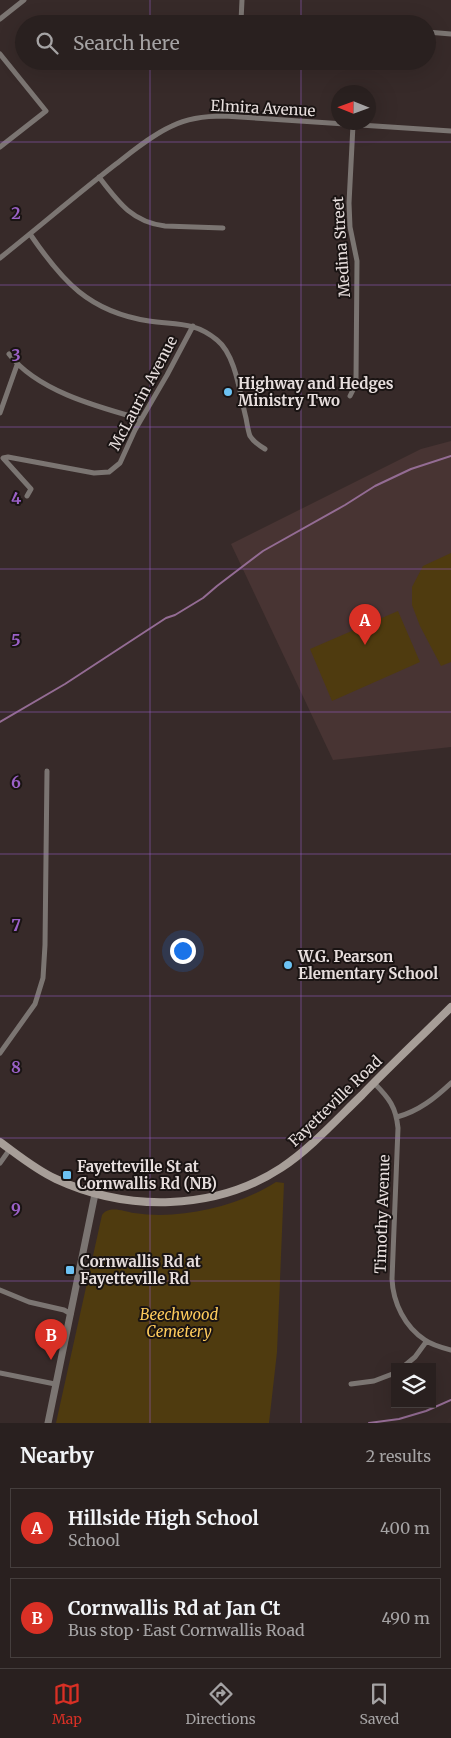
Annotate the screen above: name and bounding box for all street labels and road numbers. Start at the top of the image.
street label: Elmira Avenue [210,96,316,120]
street label: Medina Street [328,196,354,298]
street label: McLaurin Avenue [105,332,181,453]
street label: Fayetteville Road [284,1052,386,1150]
street label: Timothy Avenue [370,1154,394,1274]

